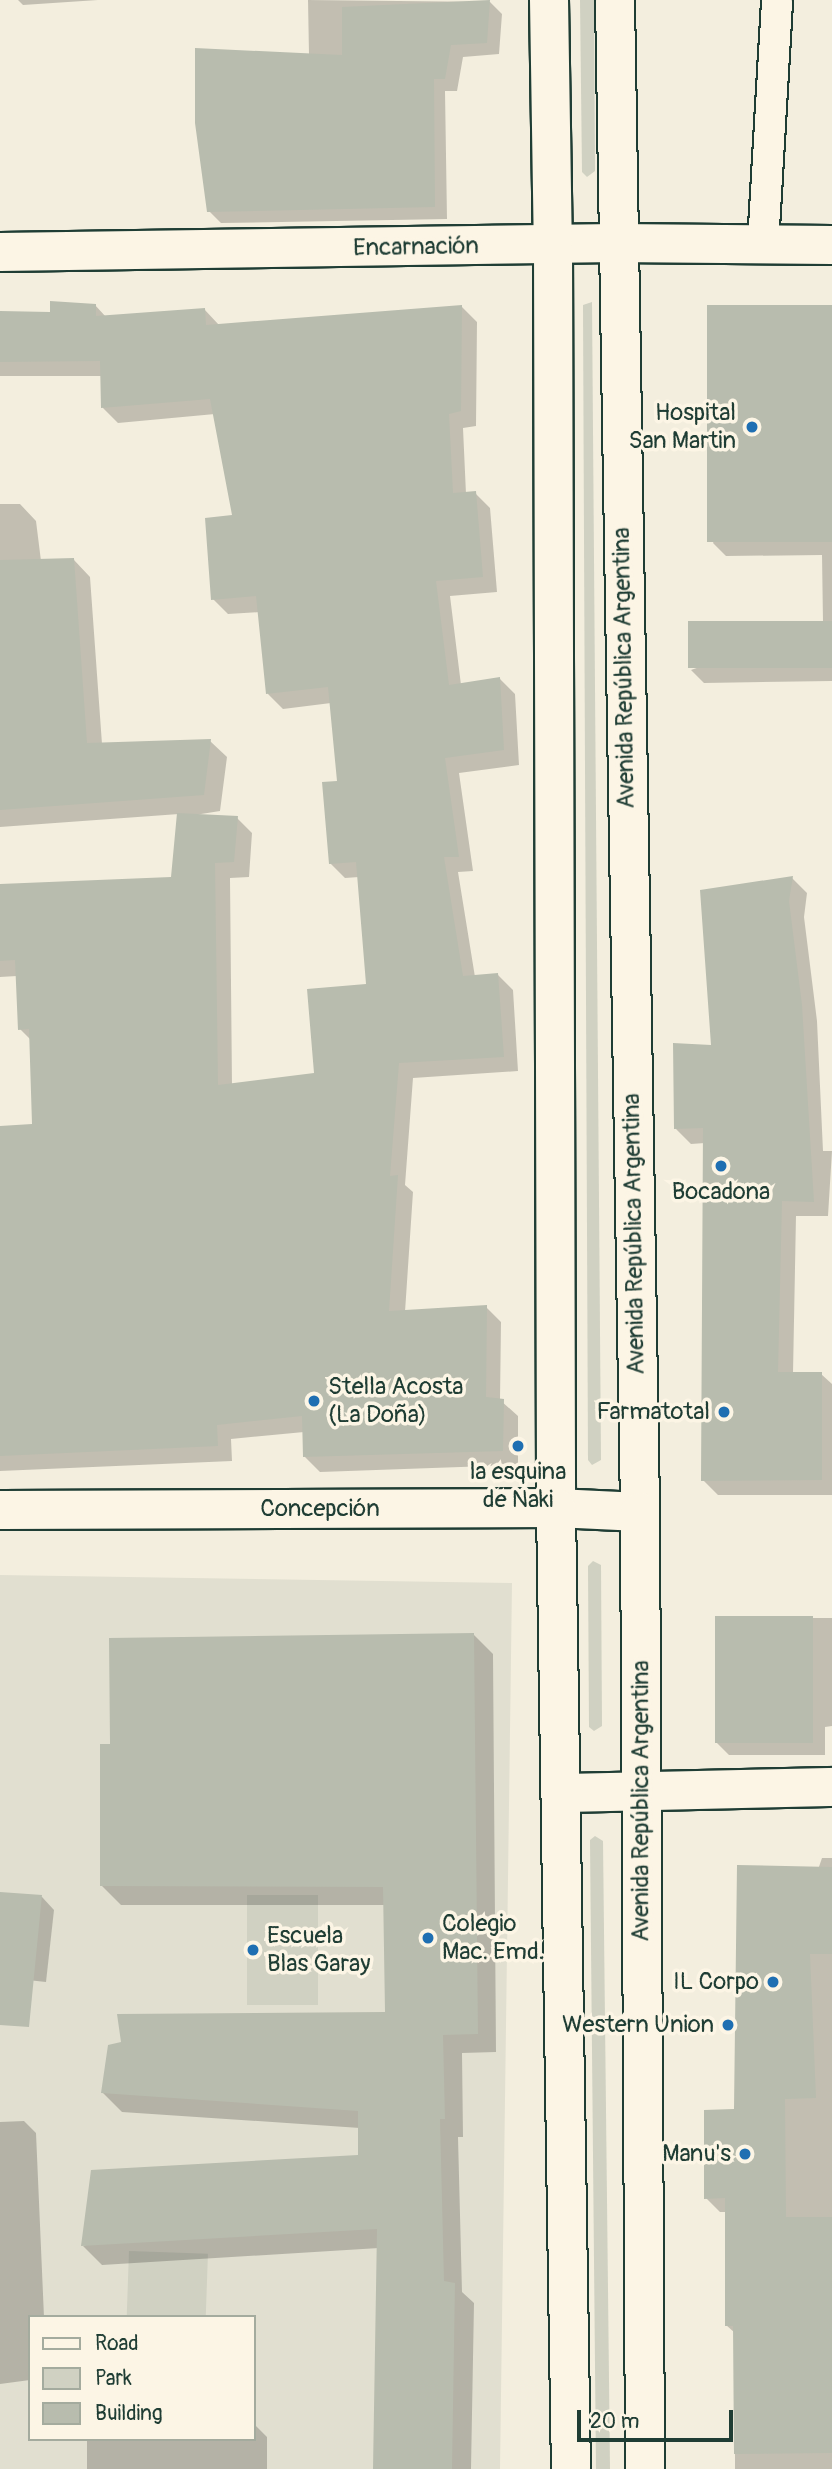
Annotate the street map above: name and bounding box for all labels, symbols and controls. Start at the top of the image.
street label: Encarnación [353,232,479,262]
place label: Hospital San Martin [628,399,736,455]
marker: Hospital San Martin [742,417,762,437]
street label: Avenida República Argentina [607,527,641,809]
street label: Avenida República Argentina [617,1093,651,1375]
marker: Bocadona [713,1158,729,1174]
place label: Bocadona [672,1178,770,1206]
place label: Stella Acosta (La Doña) [328,1373,464,1429]
marker: Stella Acosta (La Doña) [306,1393,322,1409]
place label: Farmatotal [596,1398,710,1426]
marker: Farmatotal [716,1404,732,1420]
marker: la esquina de Naki [510,1438,526,1454]
place label: la esquina de Naki [470,1458,566,1514]
street label: Concepción [260,1495,380,1523]
street label: Avenida República Argentina [627,1660,655,1942]
place label: Colegio Mac. Emd. [442,1910,544,1966]
place label: Escuela Blas Garay [267,1922,370,1978]
marker: Colegio Mac. Emd. [420,1930,436,1946]
marker: Escuela Blas Garay [245,1942,261,1958]
place label: IL Corpo [673,1968,759,1996]
marker: IL Corpo [765,1974,781,1990]
place label: Western Union [562,2011,714,2039]
marker: Western Union [720,2017,736,2033]
place label: Manu's [662,2140,731,2168]
marker: Manu's [737,2146,753,2162]
legend [28,2315,256,2441]
text: Road [95,2330,139,2357]
text: Park [95,2365,132,2392]
scale bar [580,2396,736,2440]
text: Building [95,2400,162,2427]
text: 20 m [590,2408,639,2435]

